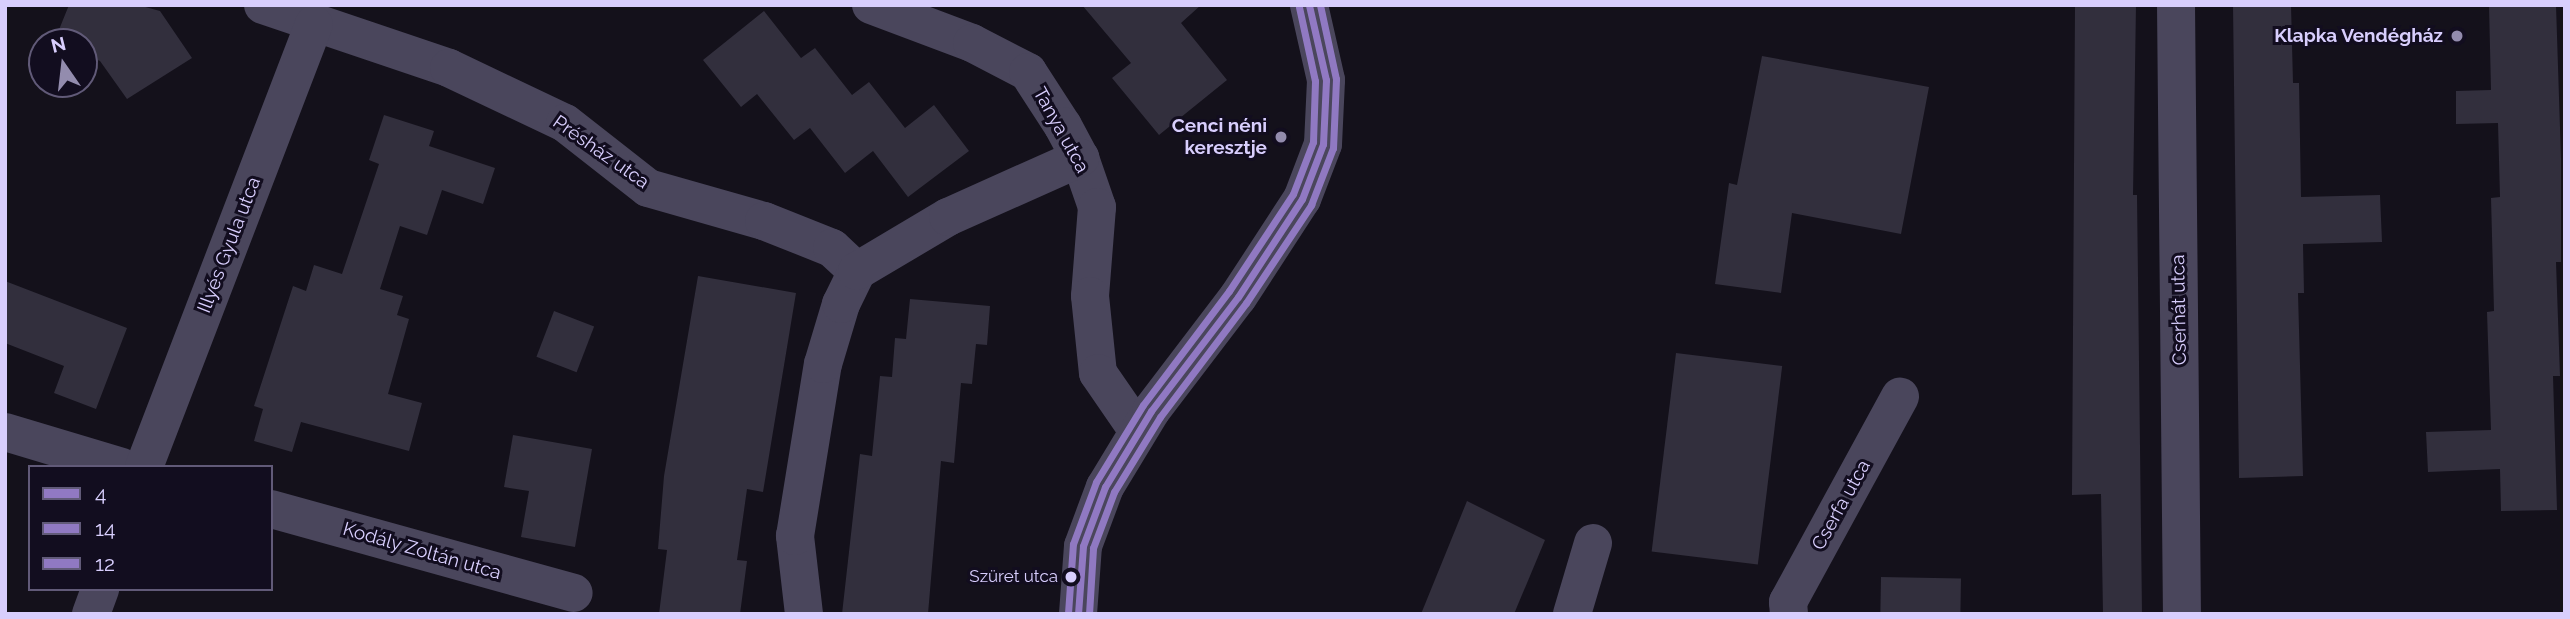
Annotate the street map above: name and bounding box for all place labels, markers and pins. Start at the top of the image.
place label: Klapka Vendégház [2274,25,2443,47]
marker: Klapka Vendégház [2449,28,2465,44]
place label: Cenci néni keresztje [1172,115,1267,159]
marker: Cenci néni keresztje [1273,129,1289,145]
place label: Szüret utca [969,567,1058,587]
marker: Szüret utca [1064,570,1078,584]

